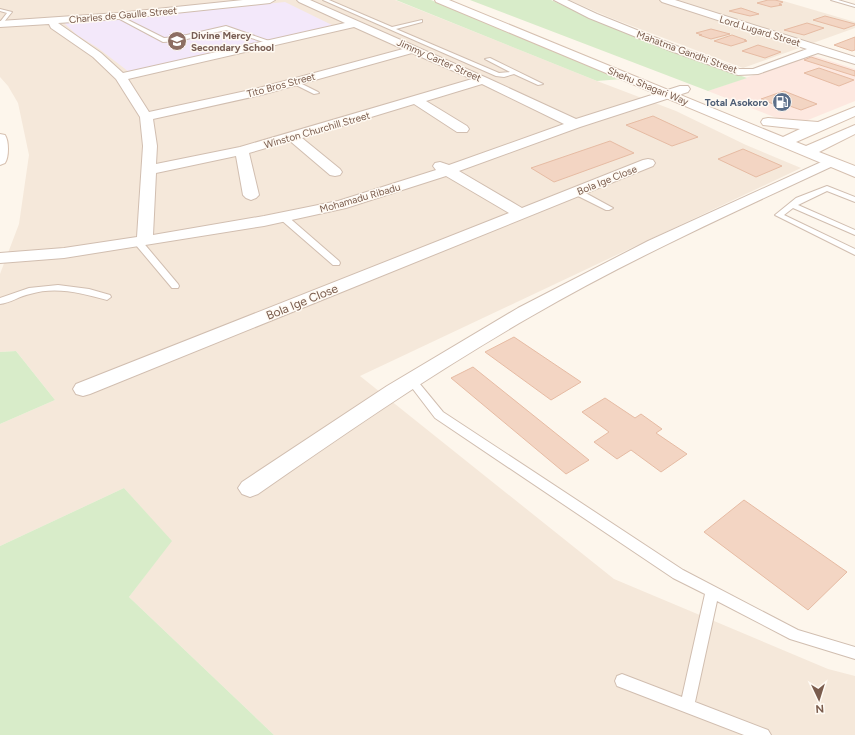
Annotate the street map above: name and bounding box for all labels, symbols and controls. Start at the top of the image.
street label: Charles de Gaulle Street [68,4,178,26]
street label: Lord Lugard Street [718,12,802,50]
street label: Mahatma Gandhi Street [635,28,740,76]
place label: Divine Mercy Secondary School [191,29,274,54]
school or university icon: Divine Mercy Secondary School [166,30,188,52]
street label: Jimmy Carter Street [395,36,483,85]
street label: Shehu Shagari Way [606,64,691,108]
street label: Tito Bros Street [245,70,317,100]
fuel station icon: Total Asokoro [771,91,793,113]
place label: Total Asokoro [705,96,768,109]
street label: Winston Churchill Street [262,109,372,151]
street label: Bola Ige Close [575,162,639,198]
street label: Mohamadu Ribadu [318,180,402,216]
street label: Bola Ige Close [264,281,340,323]
north arrow [799,679,839,719]
text: N [815,702,824,715]

